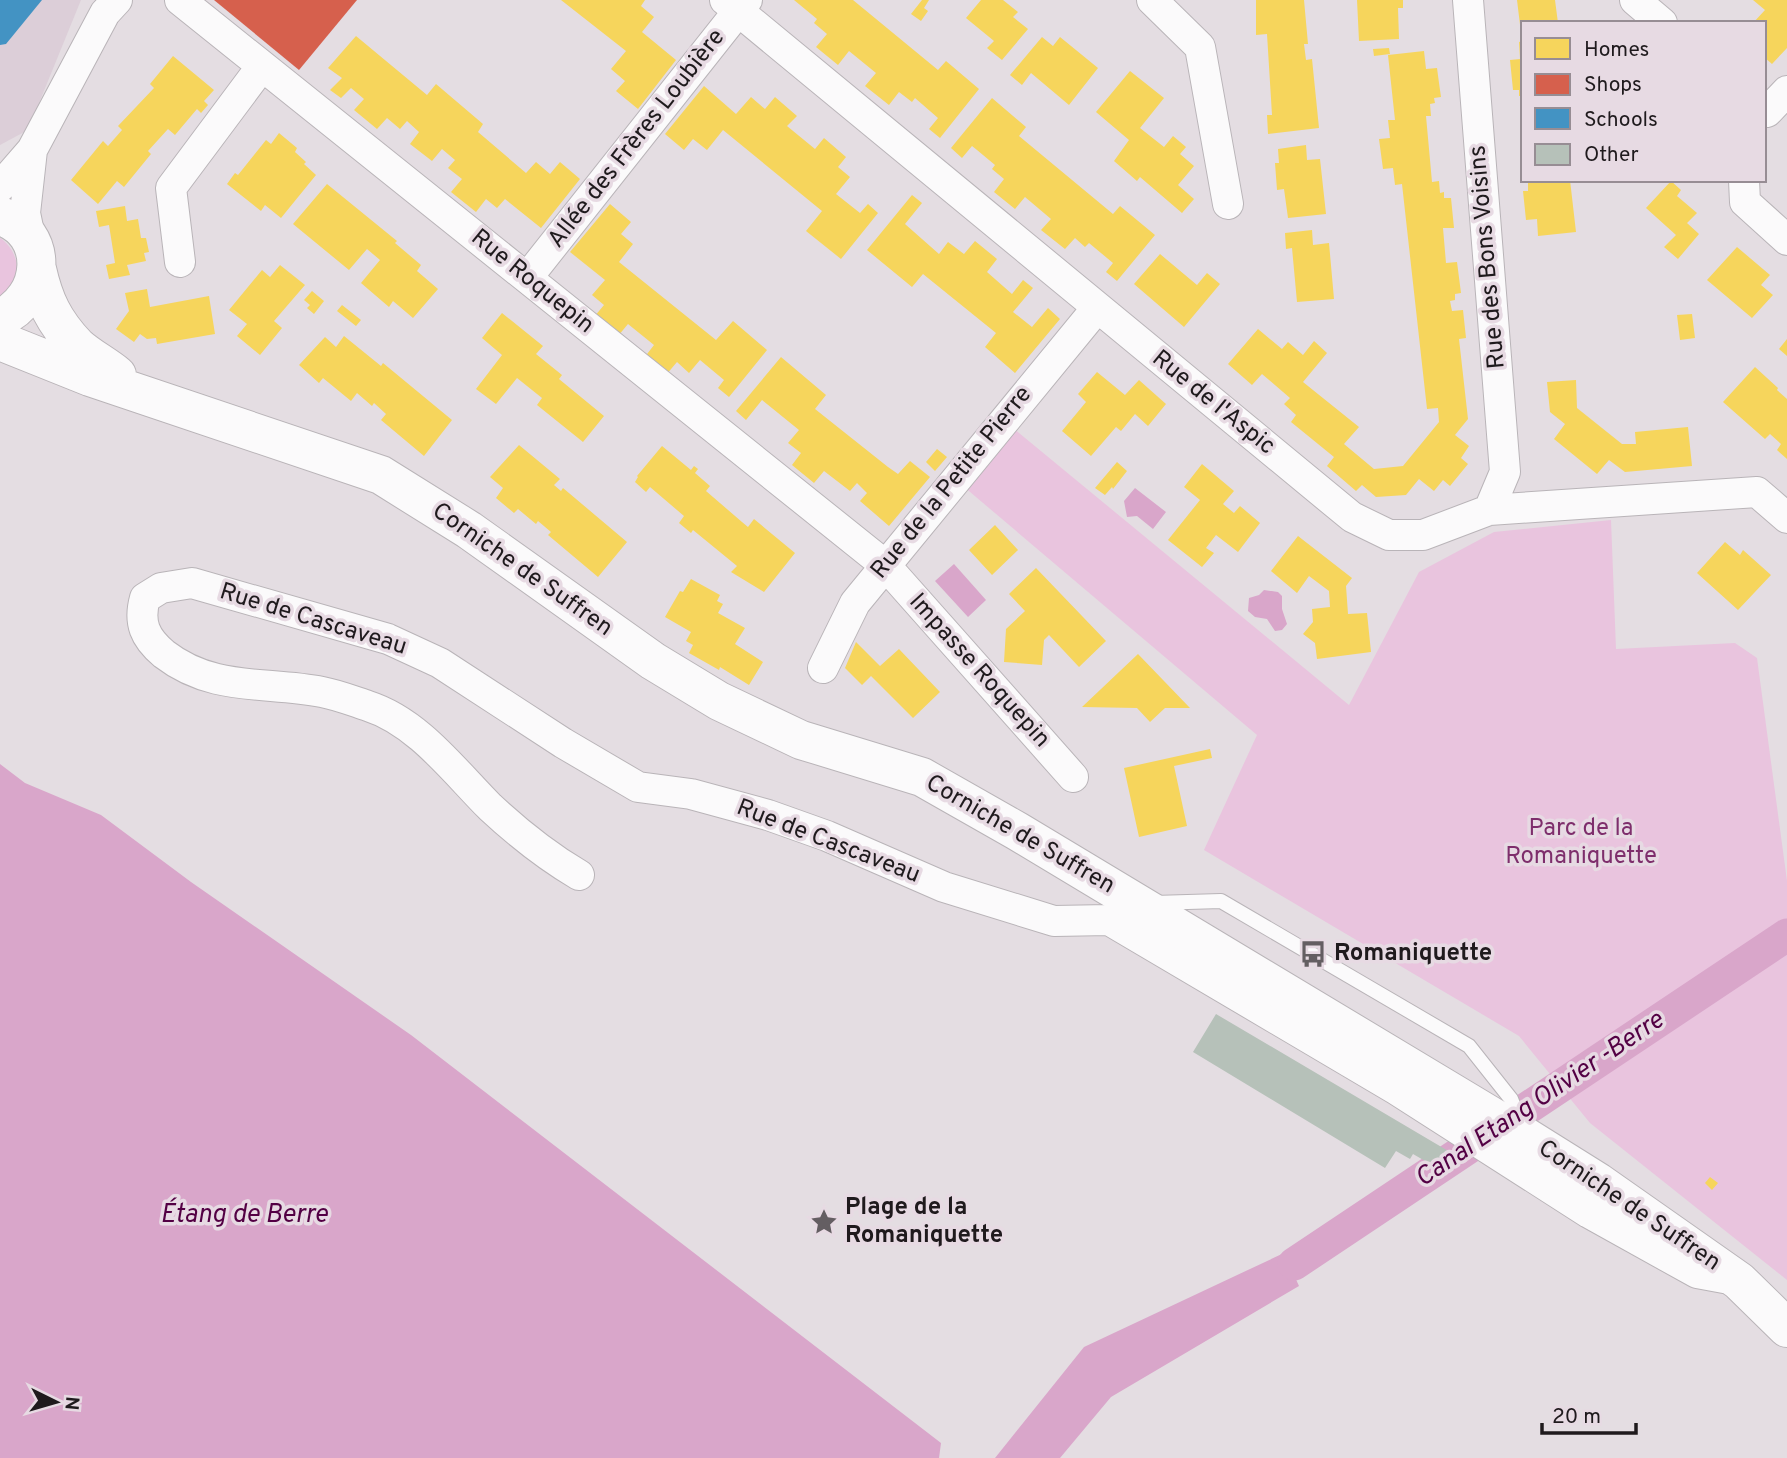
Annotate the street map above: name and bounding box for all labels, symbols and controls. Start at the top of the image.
legend [1521,21,1766,182]
street label: Allée des Frères Loubière [542,23,732,255]
text: Homes [1584,37,1649,64]
text: Shops [1584,72,1642,99]
text: Schools [1584,107,1658,134]
text: Other [1584,142,1639,169]
street label: Rue des Bons Voisins [1463,144,1513,370]
street label: Rue Roquepin [464,223,600,341]
street label: Rue de l'Aspic [1145,344,1281,462]
street label: Rue de la Petite Pierre [865,381,1039,585]
street label: Corniche de Suffren [426,496,618,644]
street label: Rue de Cascaveau [216,577,410,663]
street label: Impasse Roquepin [902,588,1056,754]
street label: Corniche de Suffren [920,769,1120,901]
street label: Rue de Cascaveau [732,793,924,891]
park label: Parc de la Romaniquette [1505,814,1657,872]
bus stop icon: Romaniquette [1298,939,1328,969]
place label: Romaniquette [1334,939,1492,969]
water label: Canal Etang Olivier -Berre [1409,1004,1671,1196]
street label: Corniche de Suffren [1532,1134,1726,1278]
place label: Plage de la Romaniquette [845,1193,1003,1251]
water label: Étang de Berre [160,1197,328,1232]
place icon: Plage de la Romaniquette [809,1207,839,1237]
north arrow [21,1367,91,1437]
scale bar [1542,1392,1636,1436]
text: N [58,1395,83,1411]
text: 20 m [1552,1404,1601,1431]

